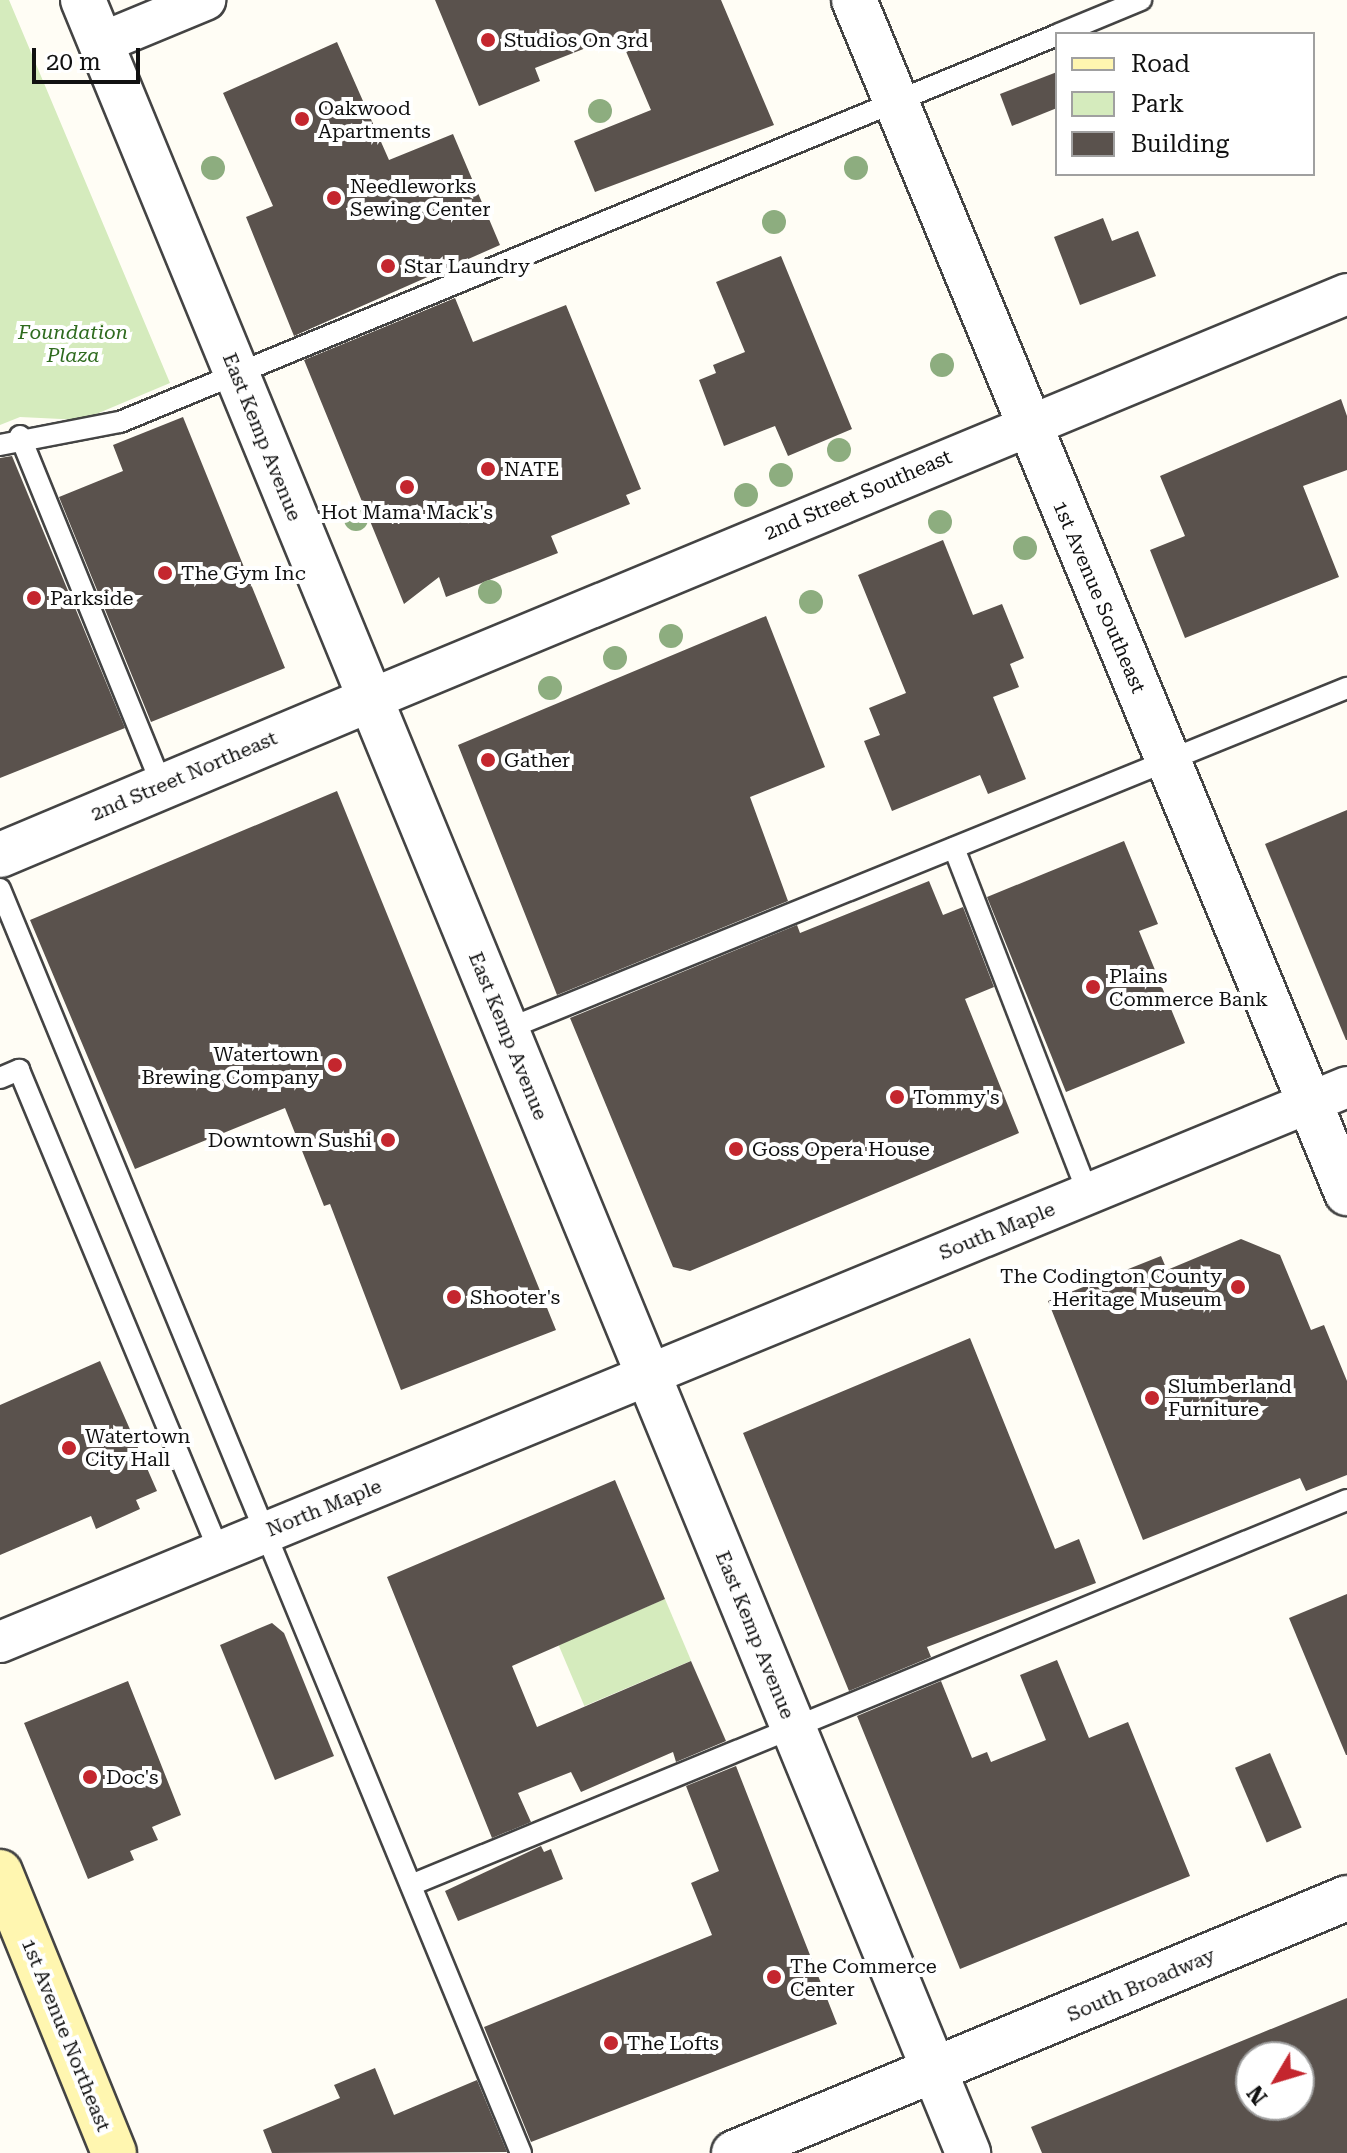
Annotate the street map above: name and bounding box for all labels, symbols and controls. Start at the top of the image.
place label: Studios On 3rd [504,28,648,52]
marker: Studios On 3rd [479,31,497,49]
scale bar [36,32,144,82]
legend [1055,32,1315,176]
text: 20 m [46,48,101,76]
text: Road [1131,50,1190,78]
text: Park [1131,90,1184,118]
place label: Oakwood Apartments [318,96,431,143]
marker: Oakwood Apartments [293,110,311,128]
text: Building [1131,130,1229,158]
place label: Needleworks Sewing Center [350,174,491,221]
marker: Needleworks Sewing Center [325,189,343,207]
place label: Star Laundry [404,254,530,278]
marker: Star Laundry [379,257,397,275]
park label: Foundation Plaza [18,320,128,367]
street label: East Kemp Avenue [217,350,307,524]
street label: 2nd Street Southeast [761,445,955,545]
place label: NATE [504,457,559,481]
marker: NATE [479,460,497,478]
marker: Hot Mama Mack's [398,478,416,496]
street label: 1st Avenue Southeast [1048,497,1150,697]
place label: Hot Mama Mack's [321,500,493,524]
place label: The Gym Inc [181,561,306,585]
marker: The Gym Inc [156,564,174,582]
place label: Parkside [50,586,134,610]
marker: Parkside [25,589,43,607]
street label: 2nd Street Northeast [87,726,281,826]
place label: Gather [504,748,570,772]
marker: Gather [479,751,497,769]
street label: East Kemp Avenue [463,949,553,1123]
place label: Plains Commerce Bank [1109,964,1268,1011]
marker: Plains Commerce Bank [1084,978,1102,996]
place label: Watertown Brewing Company [141,1042,319,1089]
marker: Watertown Brewing Company [326,1056,344,1074]
place label: Tommy's [913,1085,1000,1109]
marker: Tommy's [888,1088,906,1106]
place label: Downtown Sushi [208,1128,372,1152]
marker: Downtown Sushi [379,1131,397,1149]
place label: Goss Opera House [752,1137,930,1161]
marker: Goss Opera House [727,1140,745,1158]
street label: South Maple [936,1197,1058,1265]
place label: The Codington County Heritage Museum [1000,1264,1222,1311]
marker: The Codington County Heritage Museum [1229,1278,1247,1296]
place label: Shooter's [470,1285,560,1309]
marker: Shooter's [445,1288,463,1306]
place label: Slumberland Furniture [1168,1374,1292,1421]
marker: Slumberland Furniture [1143,1389,1161,1407]
place label: Watertown City Hall [85,1424,190,1471]
marker: Watertown City Hall [60,1439,78,1457]
street label: North Maple [263,1474,385,1542]
street label: East Kemp Avenue [710,1548,800,1722]
place label: Doc's [106,1765,158,1789]
marker: Doc's [81,1768,99,1786]
street label: 1st Avenue Northeast [16,1935,116,2135]
street label: South Broadway [1063,1943,1219,2027]
place label: The Commerce Center [790,1954,937,2001]
marker: The Commerce Center [765,1968,783,1986]
place label: The Lofts [627,2031,719,2055]
marker: The Lofts [602,2034,620,2052]
north arrow [1235,2041,1315,2121]
text: N [1242,2080,1272,2109]

